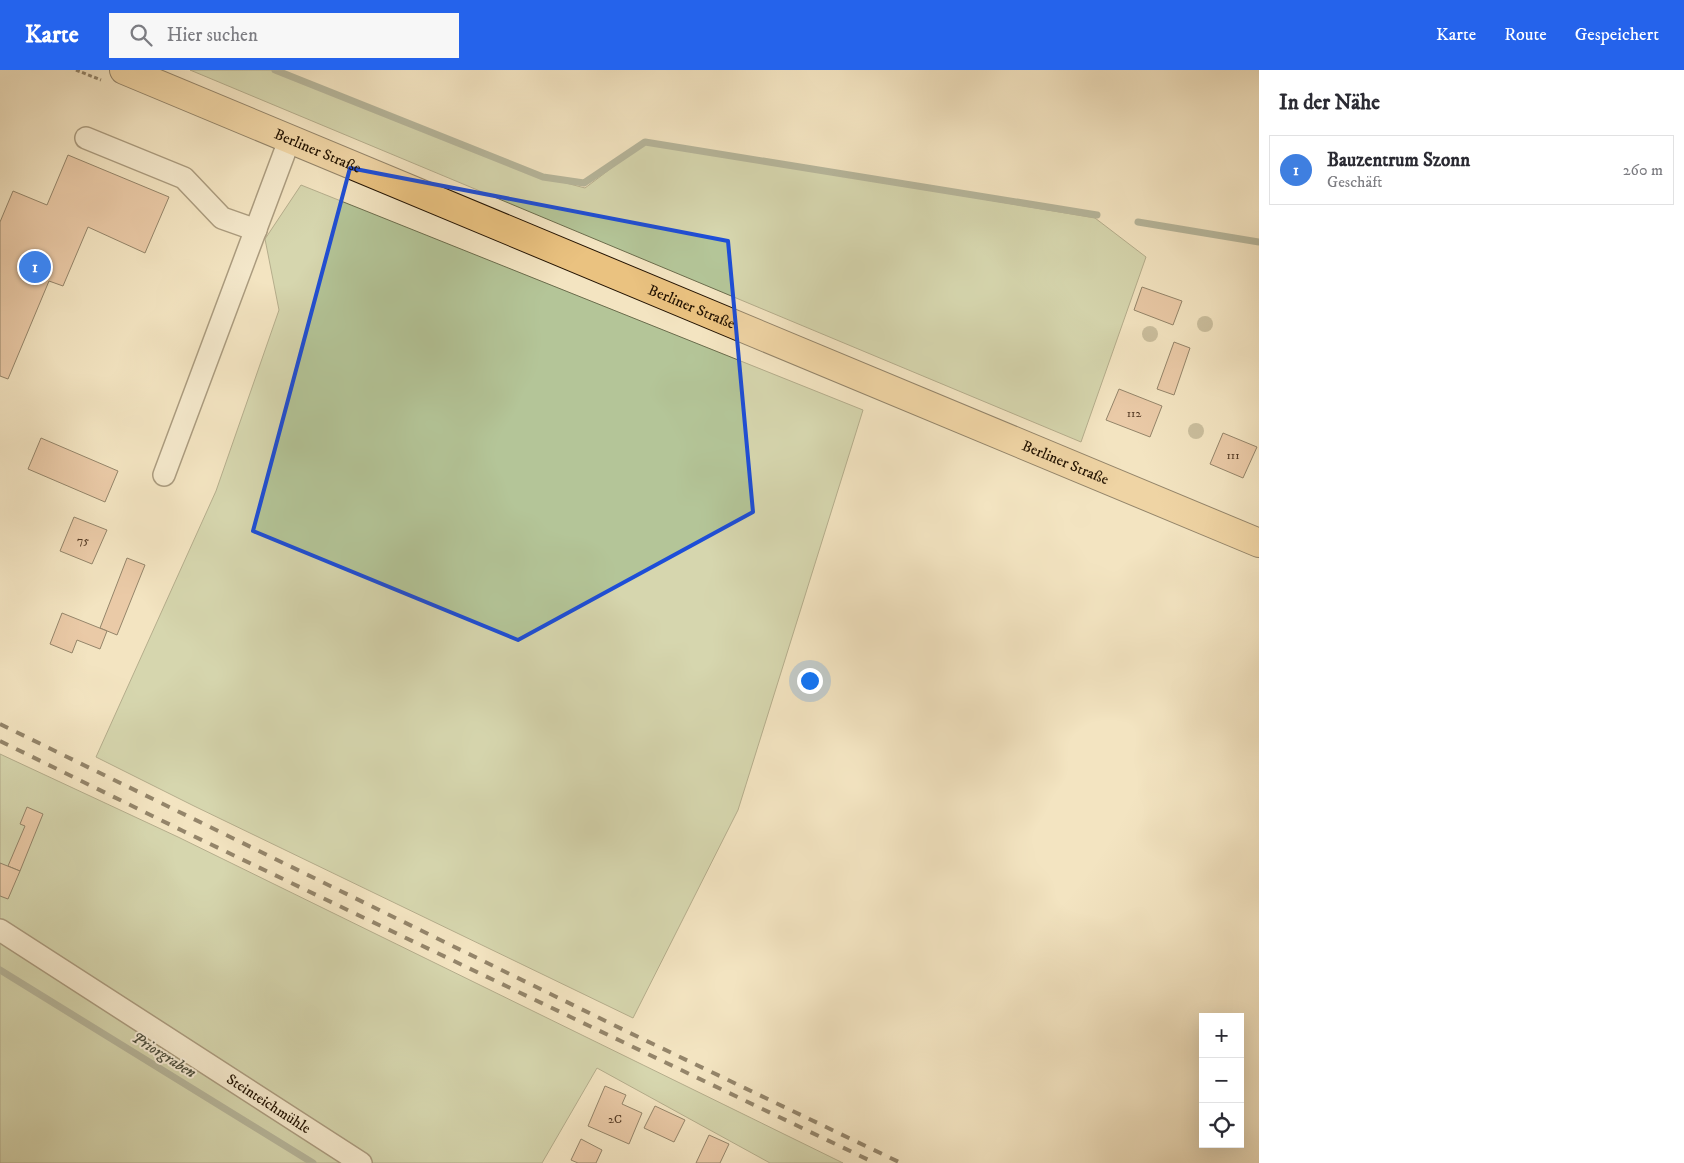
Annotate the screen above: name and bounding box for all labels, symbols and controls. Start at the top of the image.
search box [109,13,459,58]
text: Karte [25,20,79,50]
icon: search [127,21,155,49]
text: Hier suchen [167,24,258,47]
text: Karte [1436,24,1476,46]
text: Route [1504,24,1547,46]
text: Gespeichert [1575,24,1659,46]
text: In der Nähe [1279,90,1380,116]
street label: Berliner Straße [272,124,364,177]
text: Bauzentrum Szonn [1327,149,1470,172]
text: 1 [1293,160,1299,180]
text: 260 m [1623,160,1663,180]
text: Geschäft [1327,172,1382,192]
pin: 1 [19,248,51,286]
street label: Berliner Straße [645,280,738,333]
house number: 112 [1127,406,1141,421]
street label: Berliner Straße [1019,436,1112,489]
house number: 111 [1226,448,1240,463]
house number: 75 [77,533,89,548]
your location [797,668,823,694]
map controls [1199,1013,1244,1148]
button: + [1199,1013,1244,1058]
water label: Priorgraben [128,1027,200,1083]
button: − [1199,1058,1244,1103]
street label: Steinteichmühle [223,1069,315,1138]
button: locate [1199,1103,1244,1148]
house number: 2C [608,1112,622,1127]

